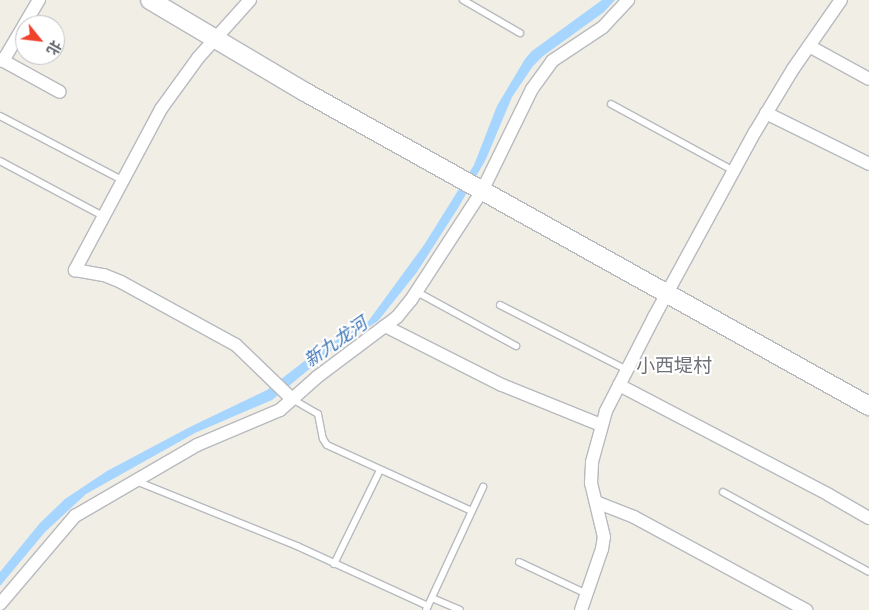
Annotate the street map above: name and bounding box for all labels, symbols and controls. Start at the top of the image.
north arrow [15,15,65,65]
text: 北 [42,37,64,57]
water label: 新九龙河 [301,315,373,373]
district label: 小西堤村 [636,357,712,379]

